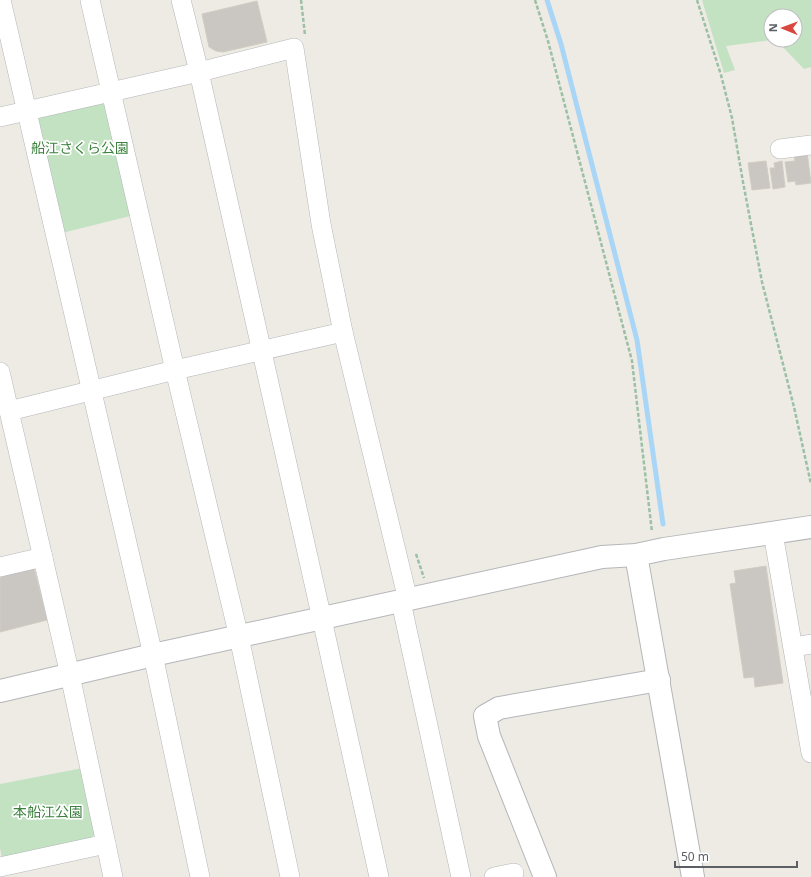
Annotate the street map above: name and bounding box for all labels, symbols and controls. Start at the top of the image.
north arrow [763,8,803,48]
text: N [765,23,780,32]
park label: 船江さくら公園 [31,138,129,157]
park label: 本船江公園 [13,802,83,821]
scale bar [675,843,797,869]
text: 50 m [681,848,709,865]

